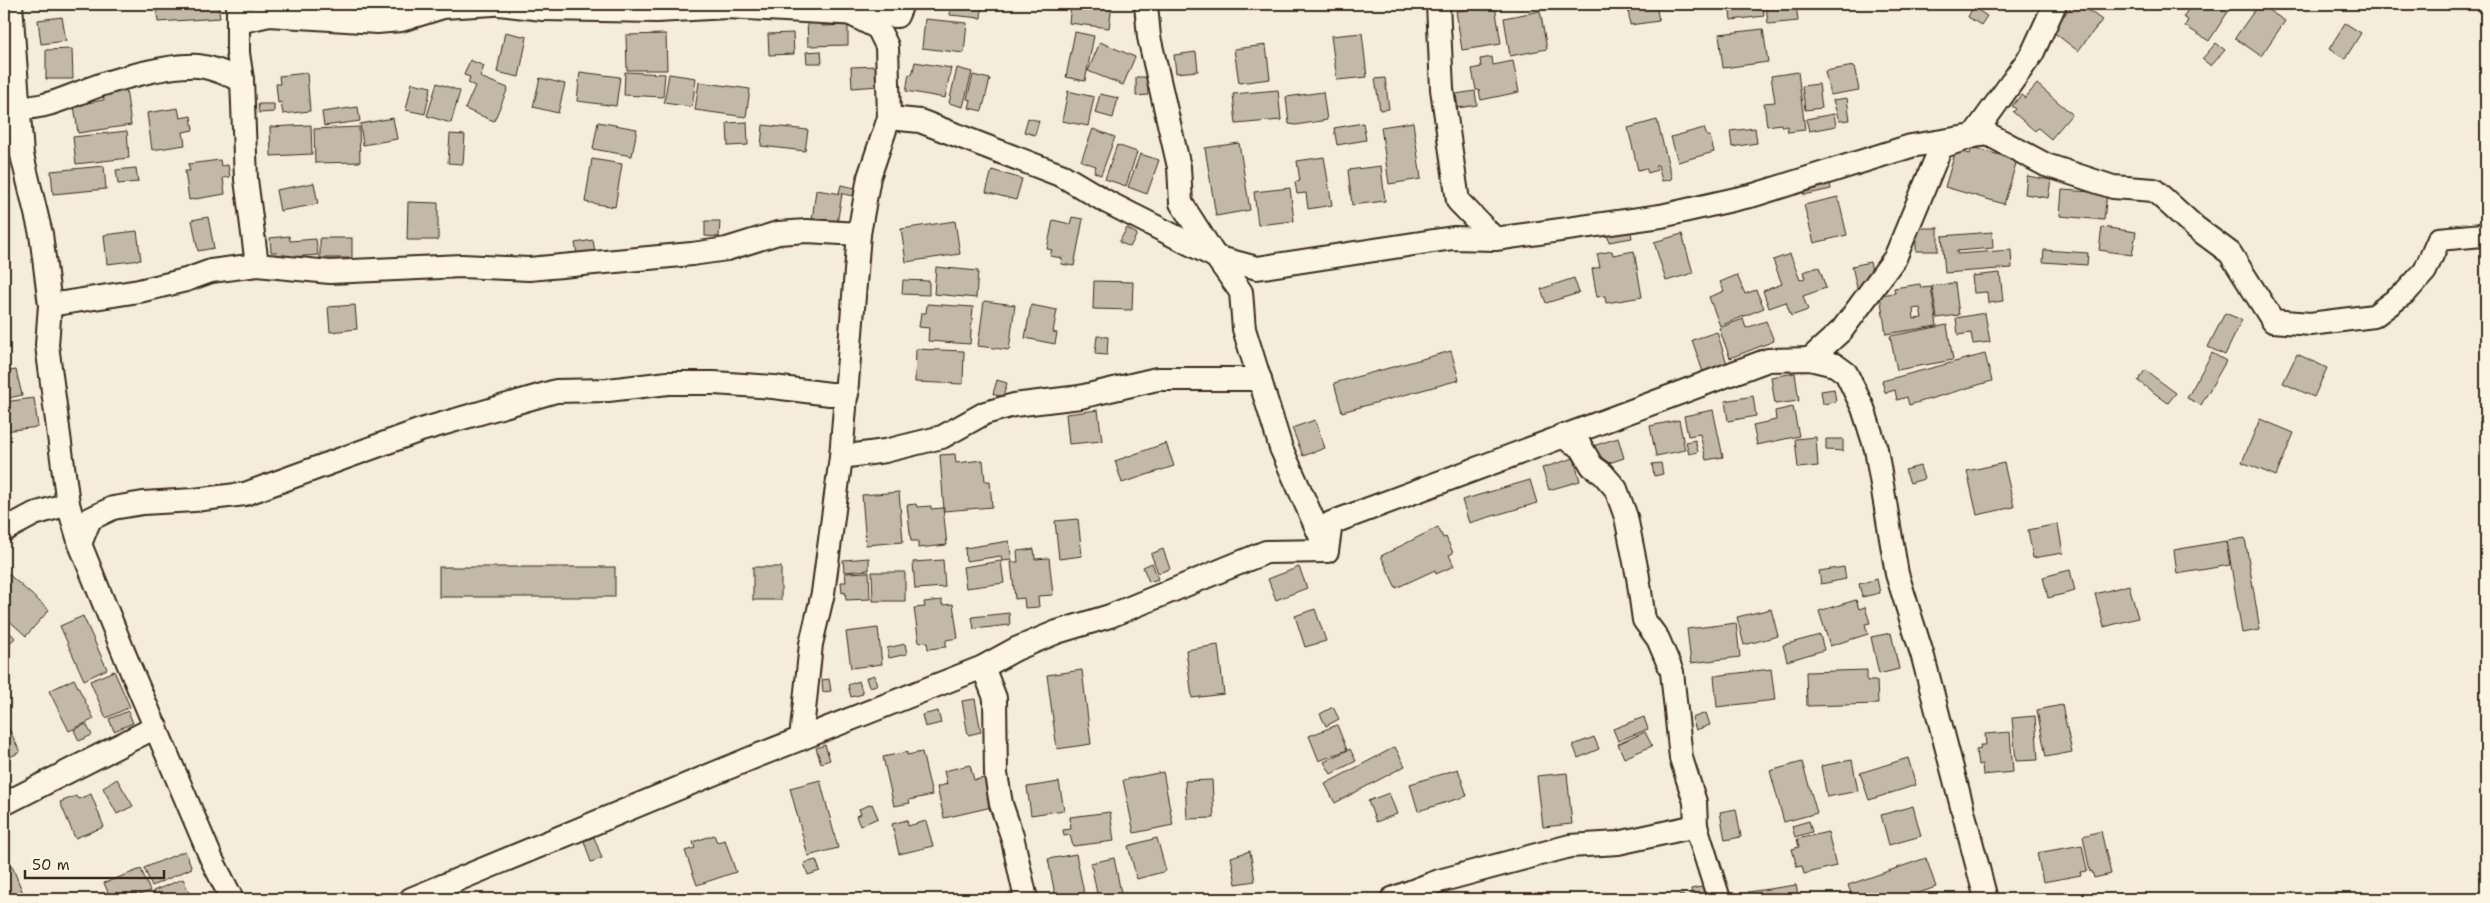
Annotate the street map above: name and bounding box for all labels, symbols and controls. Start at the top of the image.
scale bar [25,848,164,880]
text: 50 m [32,855,70,875]

